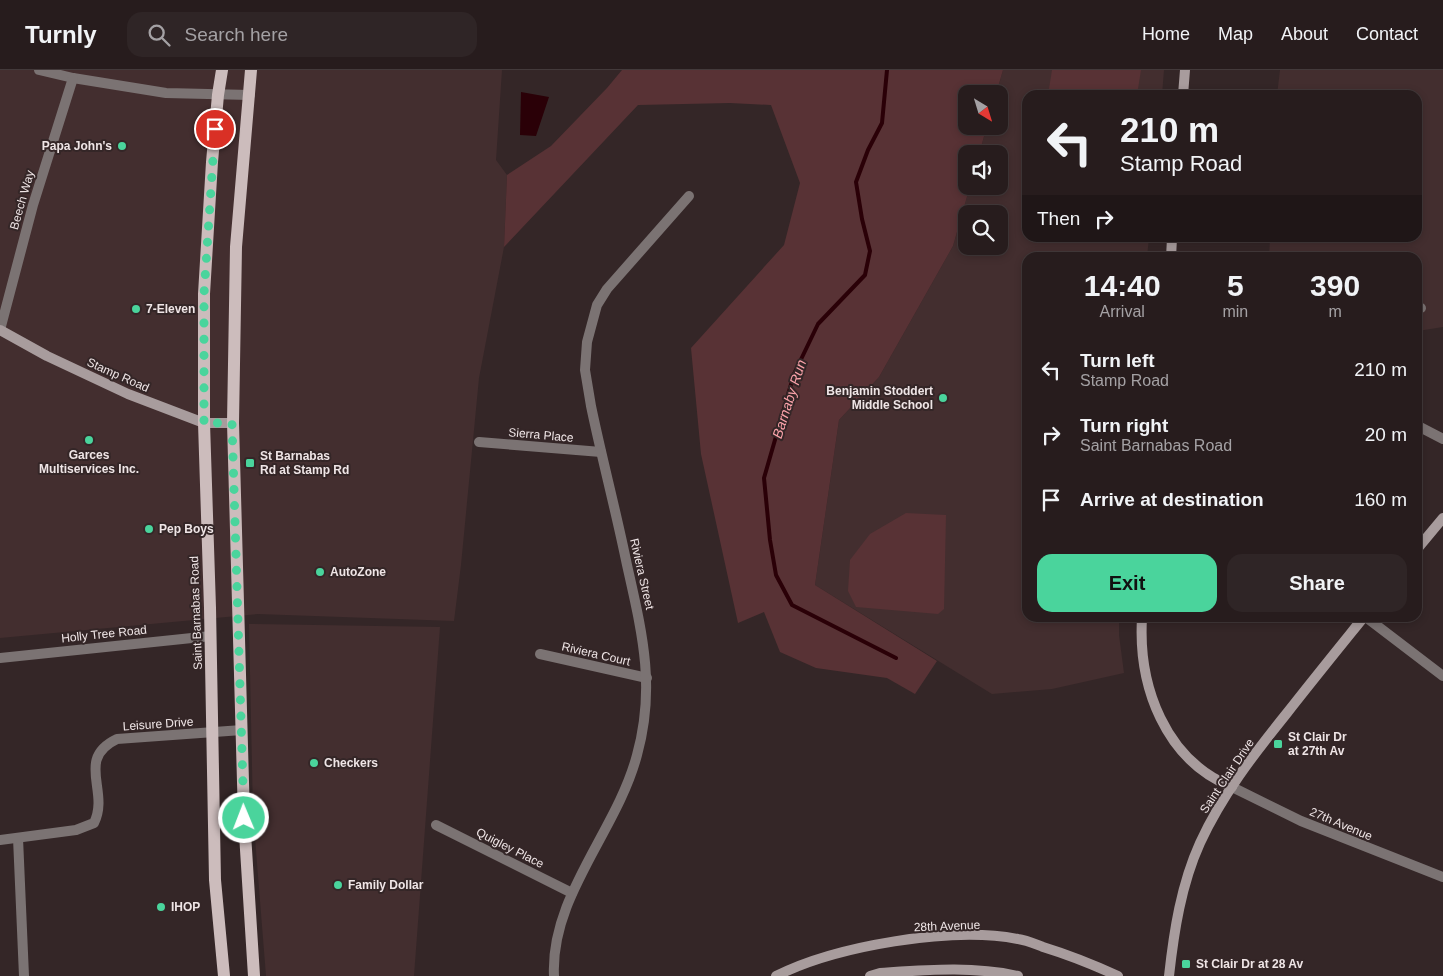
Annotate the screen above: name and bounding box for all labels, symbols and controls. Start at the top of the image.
search box [127,12,477,57]
text: Turnly [25,21,97,48]
icon: search [145,21,173,49]
text: Search here [185,24,288,45]
text: Home [1142,24,1190,44]
text: Map [1218,24,1253,44]
text: About [1281,24,1328,44]
text: Contact [1356,24,1418,44]
north arrow [958,85,1008,135]
map controls [958,85,1008,255]
pin [194,108,236,150]
icon: left [1037,110,1102,175]
text: 210 m [1120,110,1219,149]
icon: arrive [201,115,229,143]
place label: Papa John's [42,139,112,153]
marker: Papa John's [116,140,128,152]
button: sound [958,145,1008,195]
text: Stamp Road [1120,151,1242,176]
street label: Beech Way [7,169,37,231]
button: search [958,205,1008,255]
icon: right [1090,205,1118,233]
text: Then [1037,208,1080,229]
text: 14:40 [1084,269,1161,302]
text: 5 [1227,269,1244,302]
text: 390 [1310,269,1360,302]
place label: 7-Eleven [146,302,195,316]
marker: 7-Eleven [130,303,142,315]
text: Arrival [1100,303,1145,320]
text: min [1222,303,1248,320]
text: m [1328,303,1342,320]
text: Turn left [1080,350,1155,371]
street label: Stamp Road [85,355,151,395]
icon: left [1037,356,1065,384]
water label: Barnaby Run [769,357,809,440]
text: 210 m [1354,359,1407,380]
text: Stamp Road [1080,372,1169,389]
place label: Benjamin Stoddert Middle School [826,384,933,412]
marker: Benjamin Stoddert Middle School [937,392,949,404]
text: Turn right [1080,415,1168,436]
icon: right [1037,421,1065,449]
text: 20 m [1365,424,1407,445]
street label: Sierra Place [508,425,574,445]
marker: Garces Multiservices Inc. [83,434,95,446]
text: Saint Barnabas Road [1080,437,1232,454]
place label: Garces Multiservices Inc. [39,448,139,476]
place label: St Barnabas Rd at Stamp Rd [260,449,349,477]
marker: St Barnabas Rd at Stamp Rd [244,457,256,469]
icon: arrive [1037,486,1065,514]
text: Arrive at destination [1080,489,1264,510]
text: 160 m [1354,489,1407,510]
place label: Pep Boys [159,522,214,536]
marker: Pep Boys [143,523,155,535]
street label: Riviera Street [627,537,657,612]
button: Exit [1037,554,1217,612]
button: Share [1227,554,1407,612]
street label: Saint Barnabas Road [187,556,205,670]
place label: AutoZone [330,565,386,579]
marker: AutoZone [314,566,326,578]
street label: Holly Tree Road [60,623,148,645]
street label: Riviera Court [560,639,632,669]
street label: Leisure Drive [122,715,194,733]
place label: St Clair Dr at 27th Av [1288,730,1347,758]
street label: Saint Clair Drive [1197,736,1257,816]
marker: St Clair Dr at 27th Av [1272,738,1284,750]
place label: Checkers [324,756,378,770]
marker: Checkers [308,757,320,769]
position arrow [217,791,269,843]
street label: 27th Avenue [1308,805,1375,844]
street label: Quigley Place [474,825,546,871]
place label: Family Dollar [348,878,424,892]
marker: Family Dollar [332,879,344,891]
place label: IHOP [171,900,200,914]
marker: IHOP [155,901,167,913]
street label: 28th Avenue [914,918,981,934]
place label: St Clair Dr at 28 Av [1196,957,1303,971]
marker: St Clair Dr at 28 Av [1180,958,1192,970]

